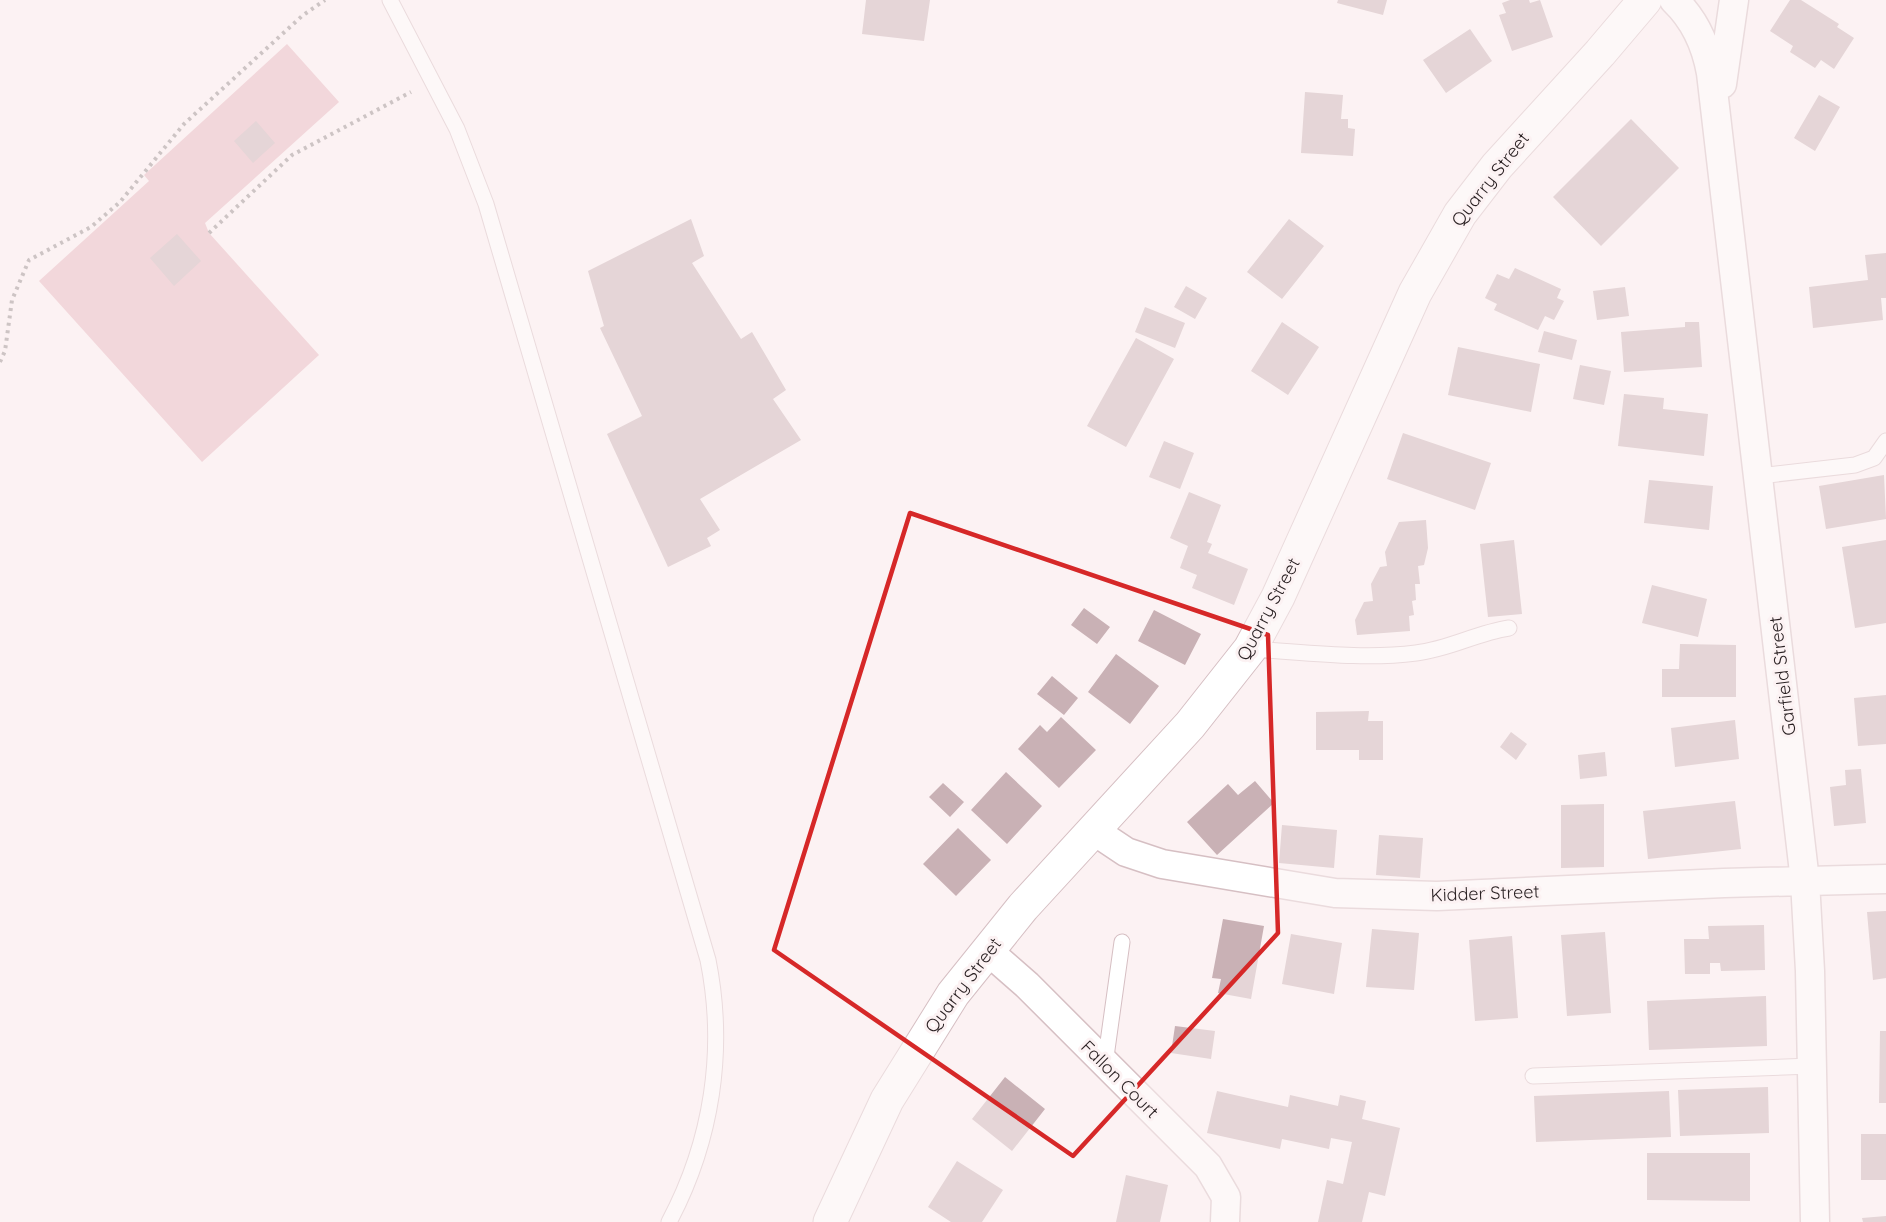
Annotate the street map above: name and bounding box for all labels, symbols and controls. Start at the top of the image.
street label: Quarry Street [1446,127,1534,231]
street label: Quarry Street [1231,554,1305,664]
street label: Garfield Street [1763,615,1801,737]
street label: Kidder Street [1430,880,1540,906]
street label: Quarry Street [920,933,1006,1037]
street label: Fallon Court [1076,1035,1164,1123]

